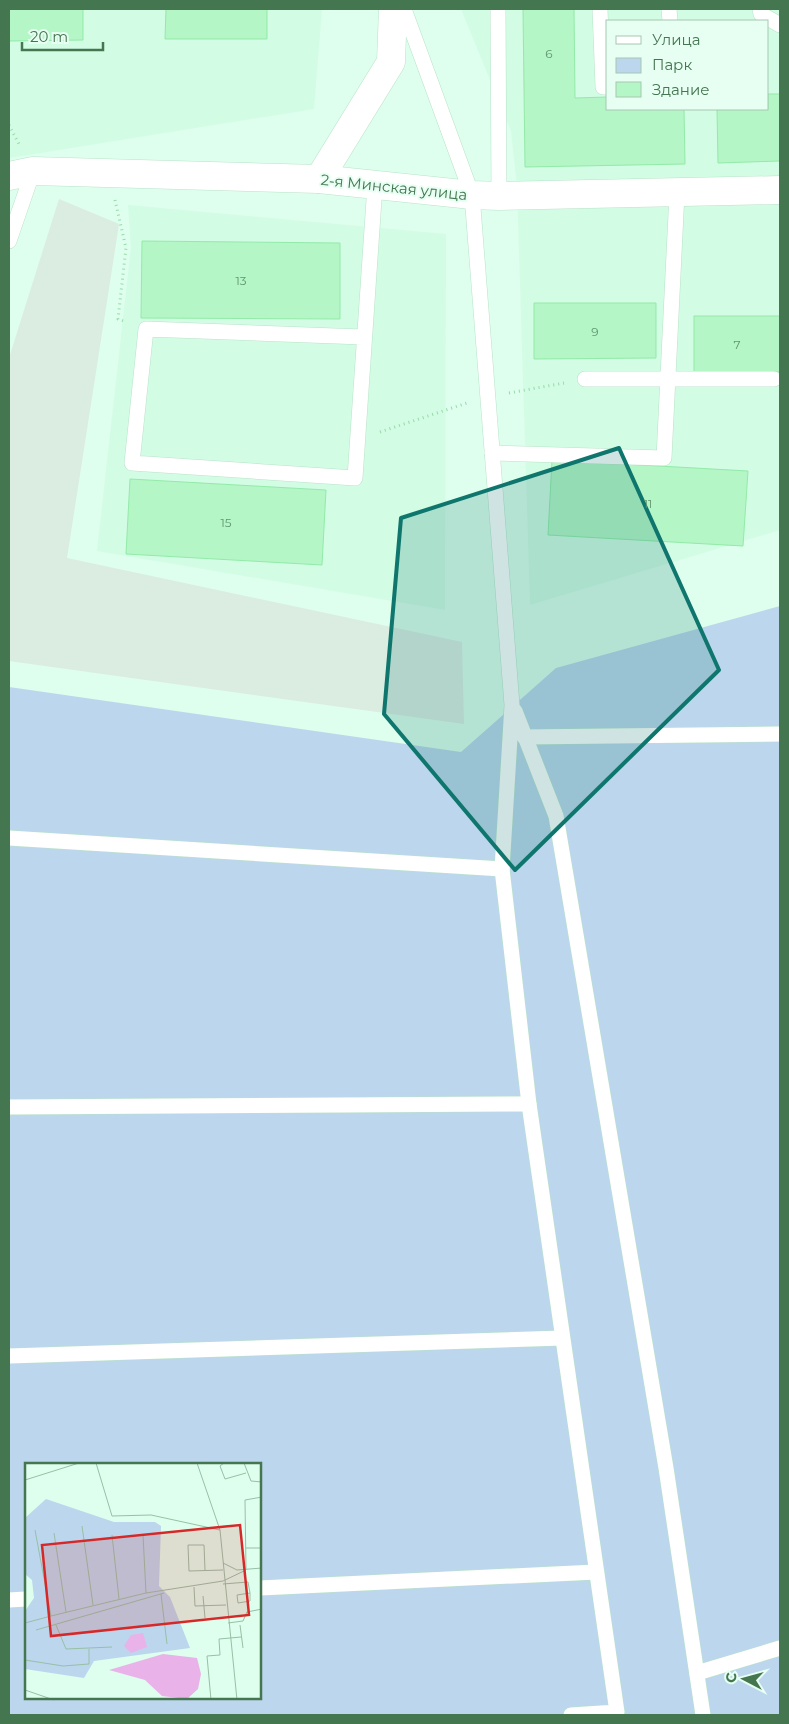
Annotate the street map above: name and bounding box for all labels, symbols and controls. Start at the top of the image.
scale bar [22,20,104,52]
legend [606,20,769,110]
text: 20 m [30,27,68,46]
text: Улица [652,30,700,49]
house number: 6 [545,46,553,61]
text: Парк [652,55,692,74]
text: Здание [652,80,710,99]
street label: 2-я Минская улица [320,170,468,204]
house number: 13 [235,273,247,288]
house number: 9 [591,324,599,339]
house number: 7 [733,337,741,352]
house number: 11 [644,496,652,511]
house number: 15 [220,515,232,530]
inset map [25,1463,261,1699]
north arrow [719,1654,769,1704]
text: С [722,1672,741,1684]

